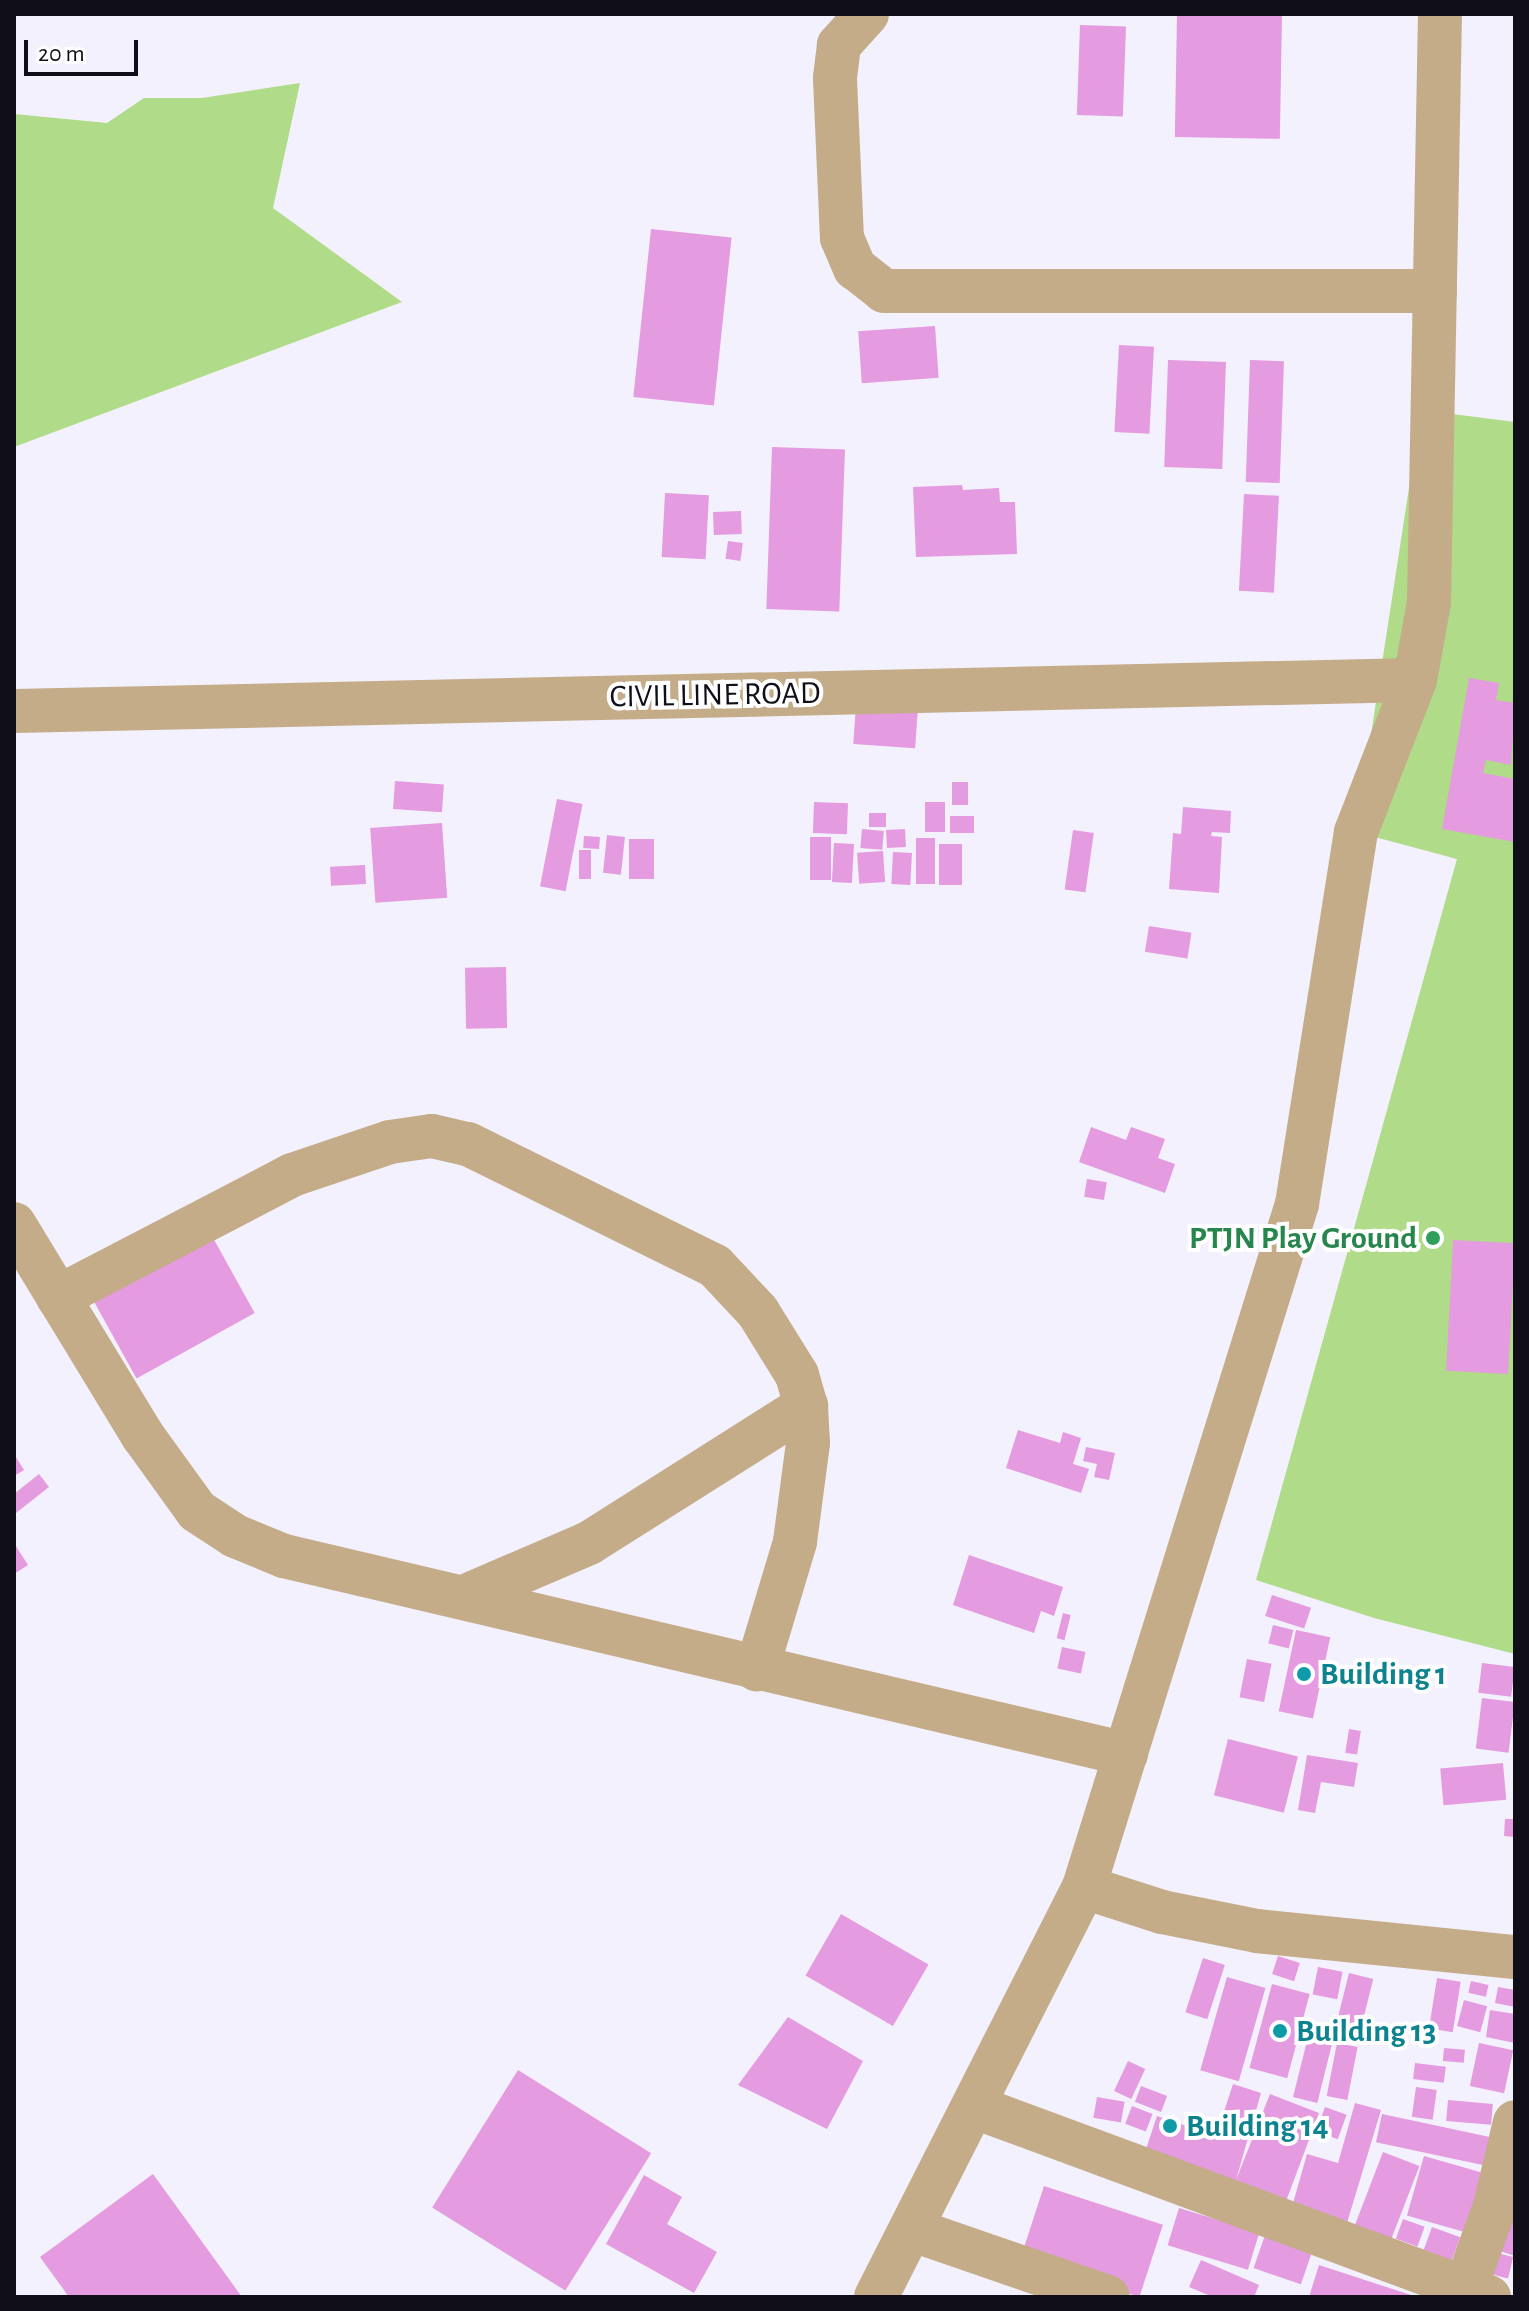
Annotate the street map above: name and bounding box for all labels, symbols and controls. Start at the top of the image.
scale bar [28,24,142,74]
text: 20 m [38,42,85,66]
street label: CIVIL LINE ROAD [609,674,821,716]
place label: PTJN Play Ground [1189,1219,1417,1257]
marker: PTJN Play Ground [1424,1229,1442,1247]
place label: Building 1 [1320,1655,1446,1693]
marker: Building 1 [1295,1665,1313,1683]
place label: Building 13 [1296,2012,1436,2050]
marker: Building 13 [1271,2022,1289,2040]
place label: Building 14 [1186,2107,1329,2145]
marker: Building 14 [1161,2117,1179,2135]

